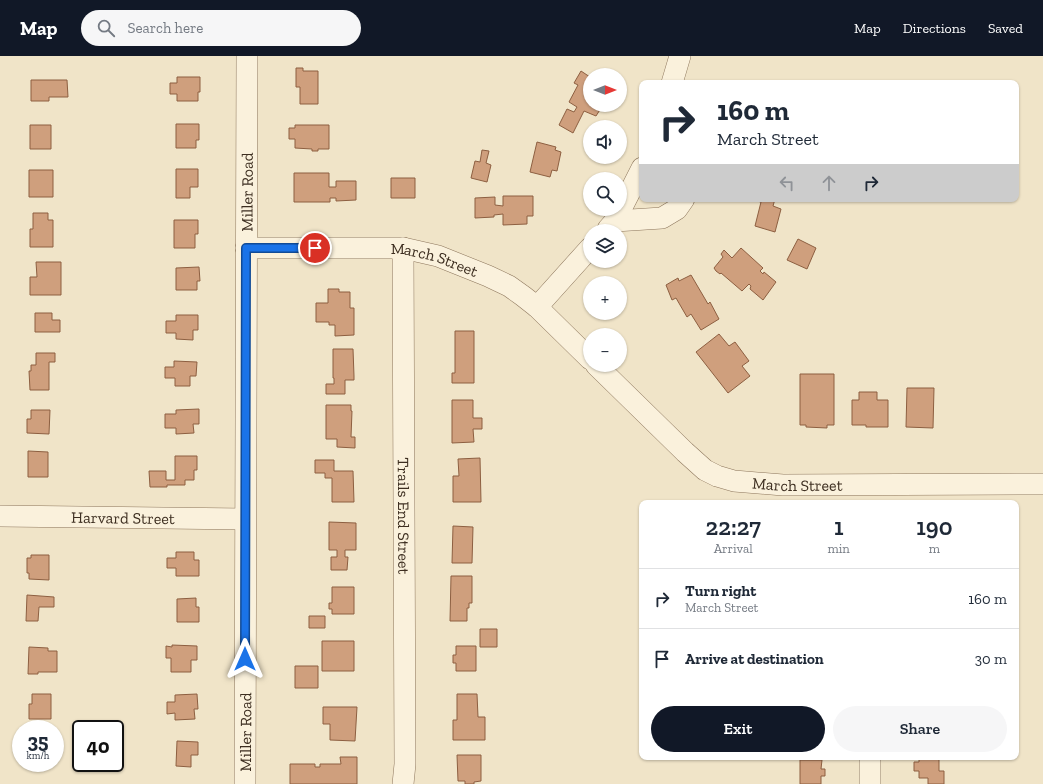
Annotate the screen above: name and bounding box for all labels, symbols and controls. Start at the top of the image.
search box [81,10,361,46]
text: Map [20,17,57,40]
icon: search [95,17,117,39]
text: Search here [127,19,203,37]
text: Map [854,20,881,37]
text: Directions [903,20,966,37]
text: Saved [988,20,1023,37]
north arrow [583,68,627,112]
map controls [583,68,627,372]
text: 160 m [717,94,789,127]
icon: right [651,96,703,148]
button: sound [583,120,627,164]
text: March Street [717,128,819,150]
street label: Miller Road [238,152,257,232]
button: search [583,172,627,216]
icon: left [776,172,798,194]
icon: ahead [818,172,840,194]
icon: right [860,172,882,194]
button: layers [583,224,627,268]
pin [298,231,332,265]
icon: arrive [304,237,326,259]
street label: March Street [391,239,481,281]
button: + [583,276,627,320]
button: − [583,328,627,372]
street label: Trails End Street [394,458,413,574]
street label: March Street [751,474,843,495]
street label: Harvard Street [71,508,175,528]
text: 22:27 [706,512,761,541]
text: 1 [834,512,843,541]
text: 190 [916,512,952,541]
text: Arrival [714,541,753,556]
text: min [828,541,850,556]
text: m [929,541,940,556]
text: Turn right [685,582,756,600]
icon: right [651,588,673,610]
text: 160 m [968,590,1007,608]
text: March Street [685,600,758,615]
position arrow [224,638,266,680]
icon: arrive [651,648,673,670]
text: Arrive at destination [685,650,824,668]
text: 30 m [975,650,1007,668]
street label: Miller Road [236,692,255,772]
button: Exit [651,706,825,752]
button: Share [833,706,1007,752]
speed limit sign: 40 [72,720,124,772]
text: 35 [27,729,49,753]
text: km/h [27,750,49,762]

